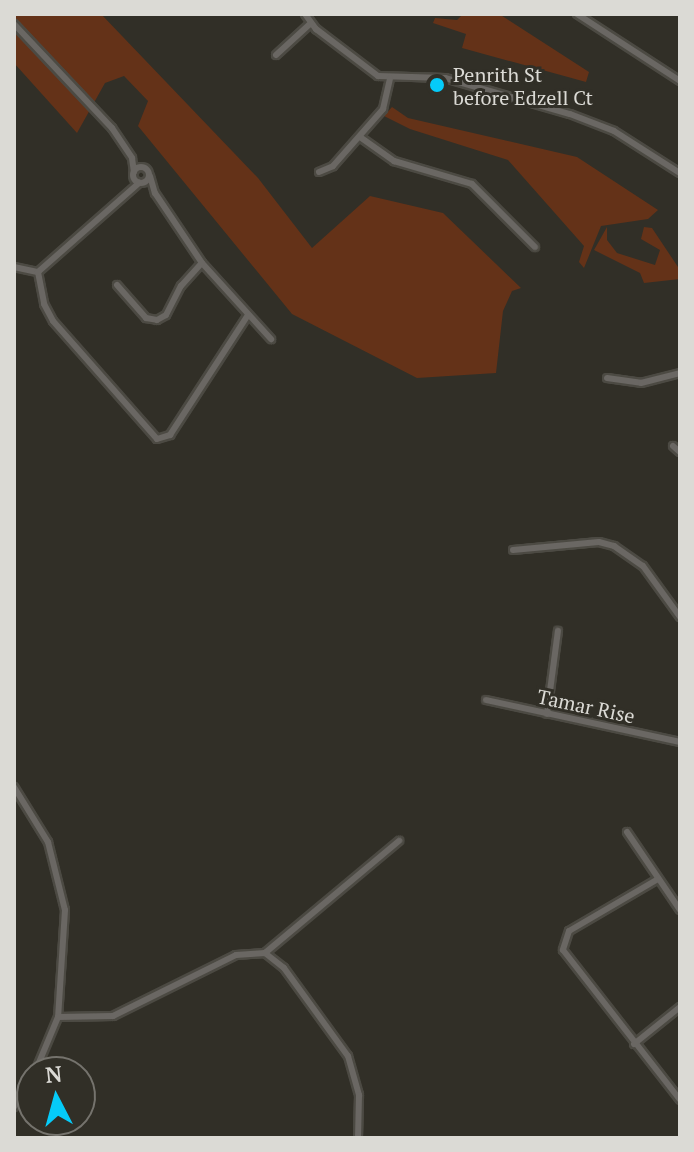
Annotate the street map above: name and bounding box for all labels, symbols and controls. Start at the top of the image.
place label: Penrith St before Edzell Ct [453,62,593,109]
marker: Penrith St before Edzell Ct [428,76,446,94]
street label: Tamar Rise [535,684,637,728]
north arrow [16,1056,96,1136]
text: N [44,1058,63,1089]

